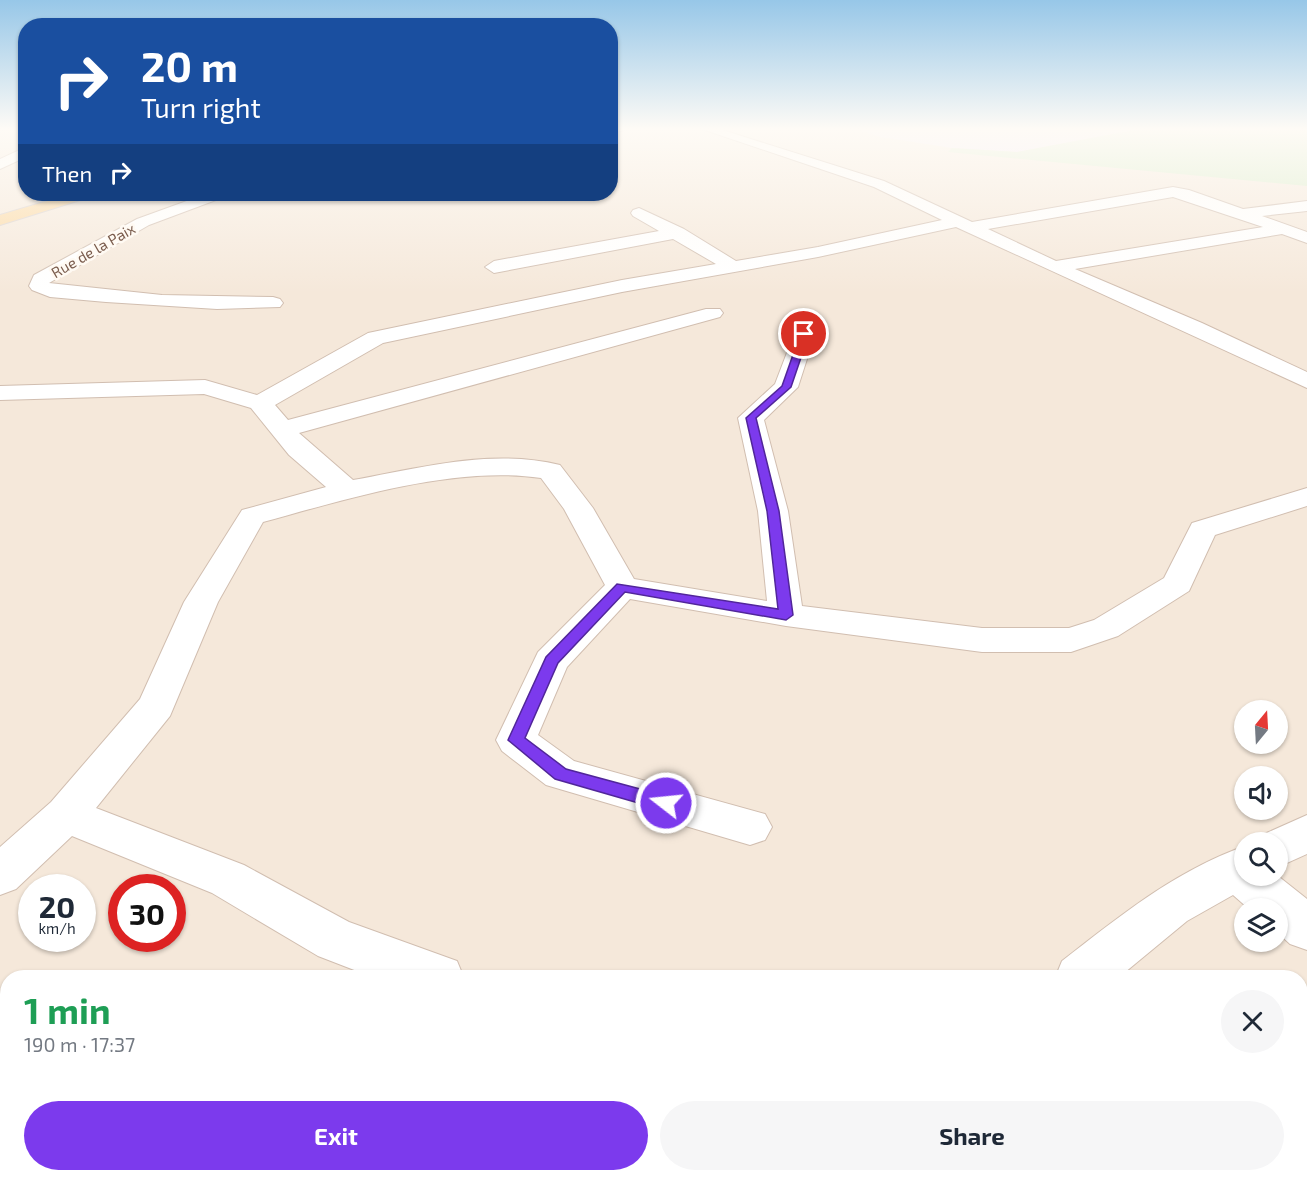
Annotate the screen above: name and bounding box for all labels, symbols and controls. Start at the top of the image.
text: 20 m [141,40,238,90]
icon: right [42,42,120,120]
text: Turn right [141,91,261,123]
icon: right [104,156,137,189]
text: Then [42,160,92,186]
street label: Rue de la Paix [48,219,138,281]
pin [778,308,829,359]
icon: arrive [787,317,820,350]
north arrow [1234,700,1288,754]
map controls [1234,700,1288,952]
button: sound [1234,766,1288,820]
position arrow [634,771,698,835]
button: search [1234,832,1288,886]
speed limit sign: 30 [108,874,186,952]
text: 20 [39,888,75,924]
button: layers [1234,898,1288,952]
text: km/h [38,919,76,937]
text: 1 min [24,988,111,1031]
button: close [1221,990,1284,1053]
text: 190 m · 17:37 [24,1032,135,1056]
button: Exit [24,1101,648,1170]
button: Share [660,1101,1284,1170]

